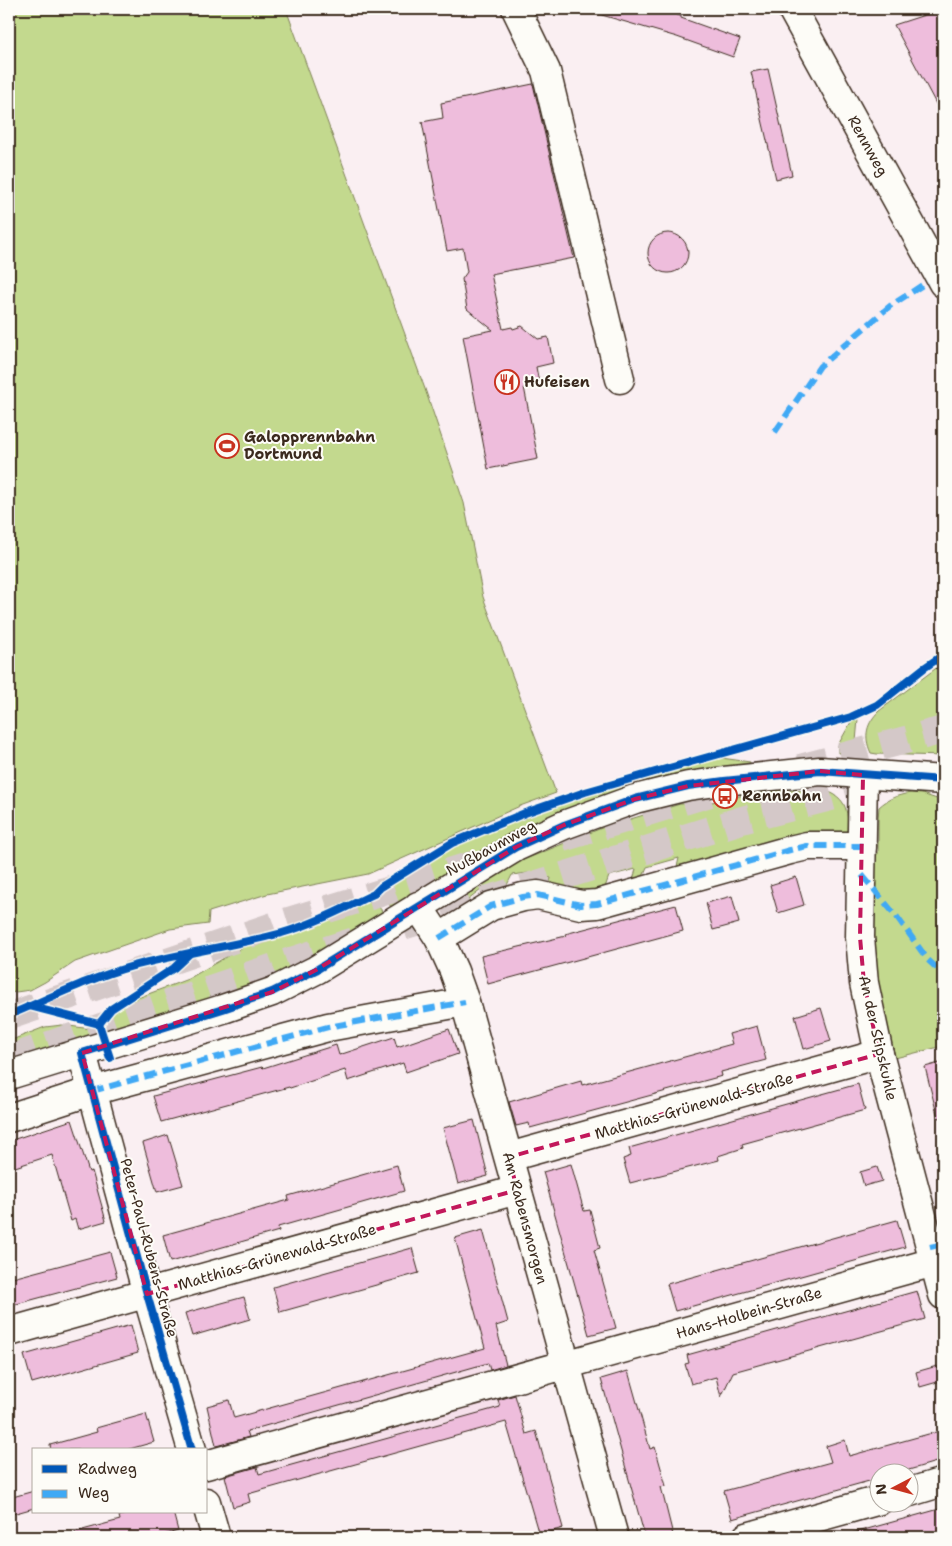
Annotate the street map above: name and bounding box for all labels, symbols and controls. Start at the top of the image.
street label: Rennweg [843,112,893,180]
restaurant icon: Hufeisen [494,369,520,395]
place label: Hufeisen [524,372,590,392]
place label: Galopprennbahn Dortmund [244,427,375,464]
sports icon: Galopprennbahn Dortmund [214,433,240,459]
bus stop icon: Rennbahn [712,783,738,809]
place label: Rennbahn [742,786,821,806]
street label: Nußbaumweg [443,815,539,881]
street label: An der Stipskuhle [854,973,902,1103]
street label: Matthias-Grünewald-Straße [592,1068,796,1144]
street label: Am Rabensmorgen [498,1150,552,1286]
street label: Peter-Paul-Rubens-Straße [115,1156,183,1340]
street label: Matthias-Grünewald-Straße [175,1219,379,1295]
street label: Hans-Holbein-Straße [674,1283,824,1343]
legend [32,1448,208,1514]
text: Radweg [78,1459,137,1479]
north arrow [870,1464,920,1514]
text: Weg [78,1483,109,1503]
text: N [872,1483,891,1496]

